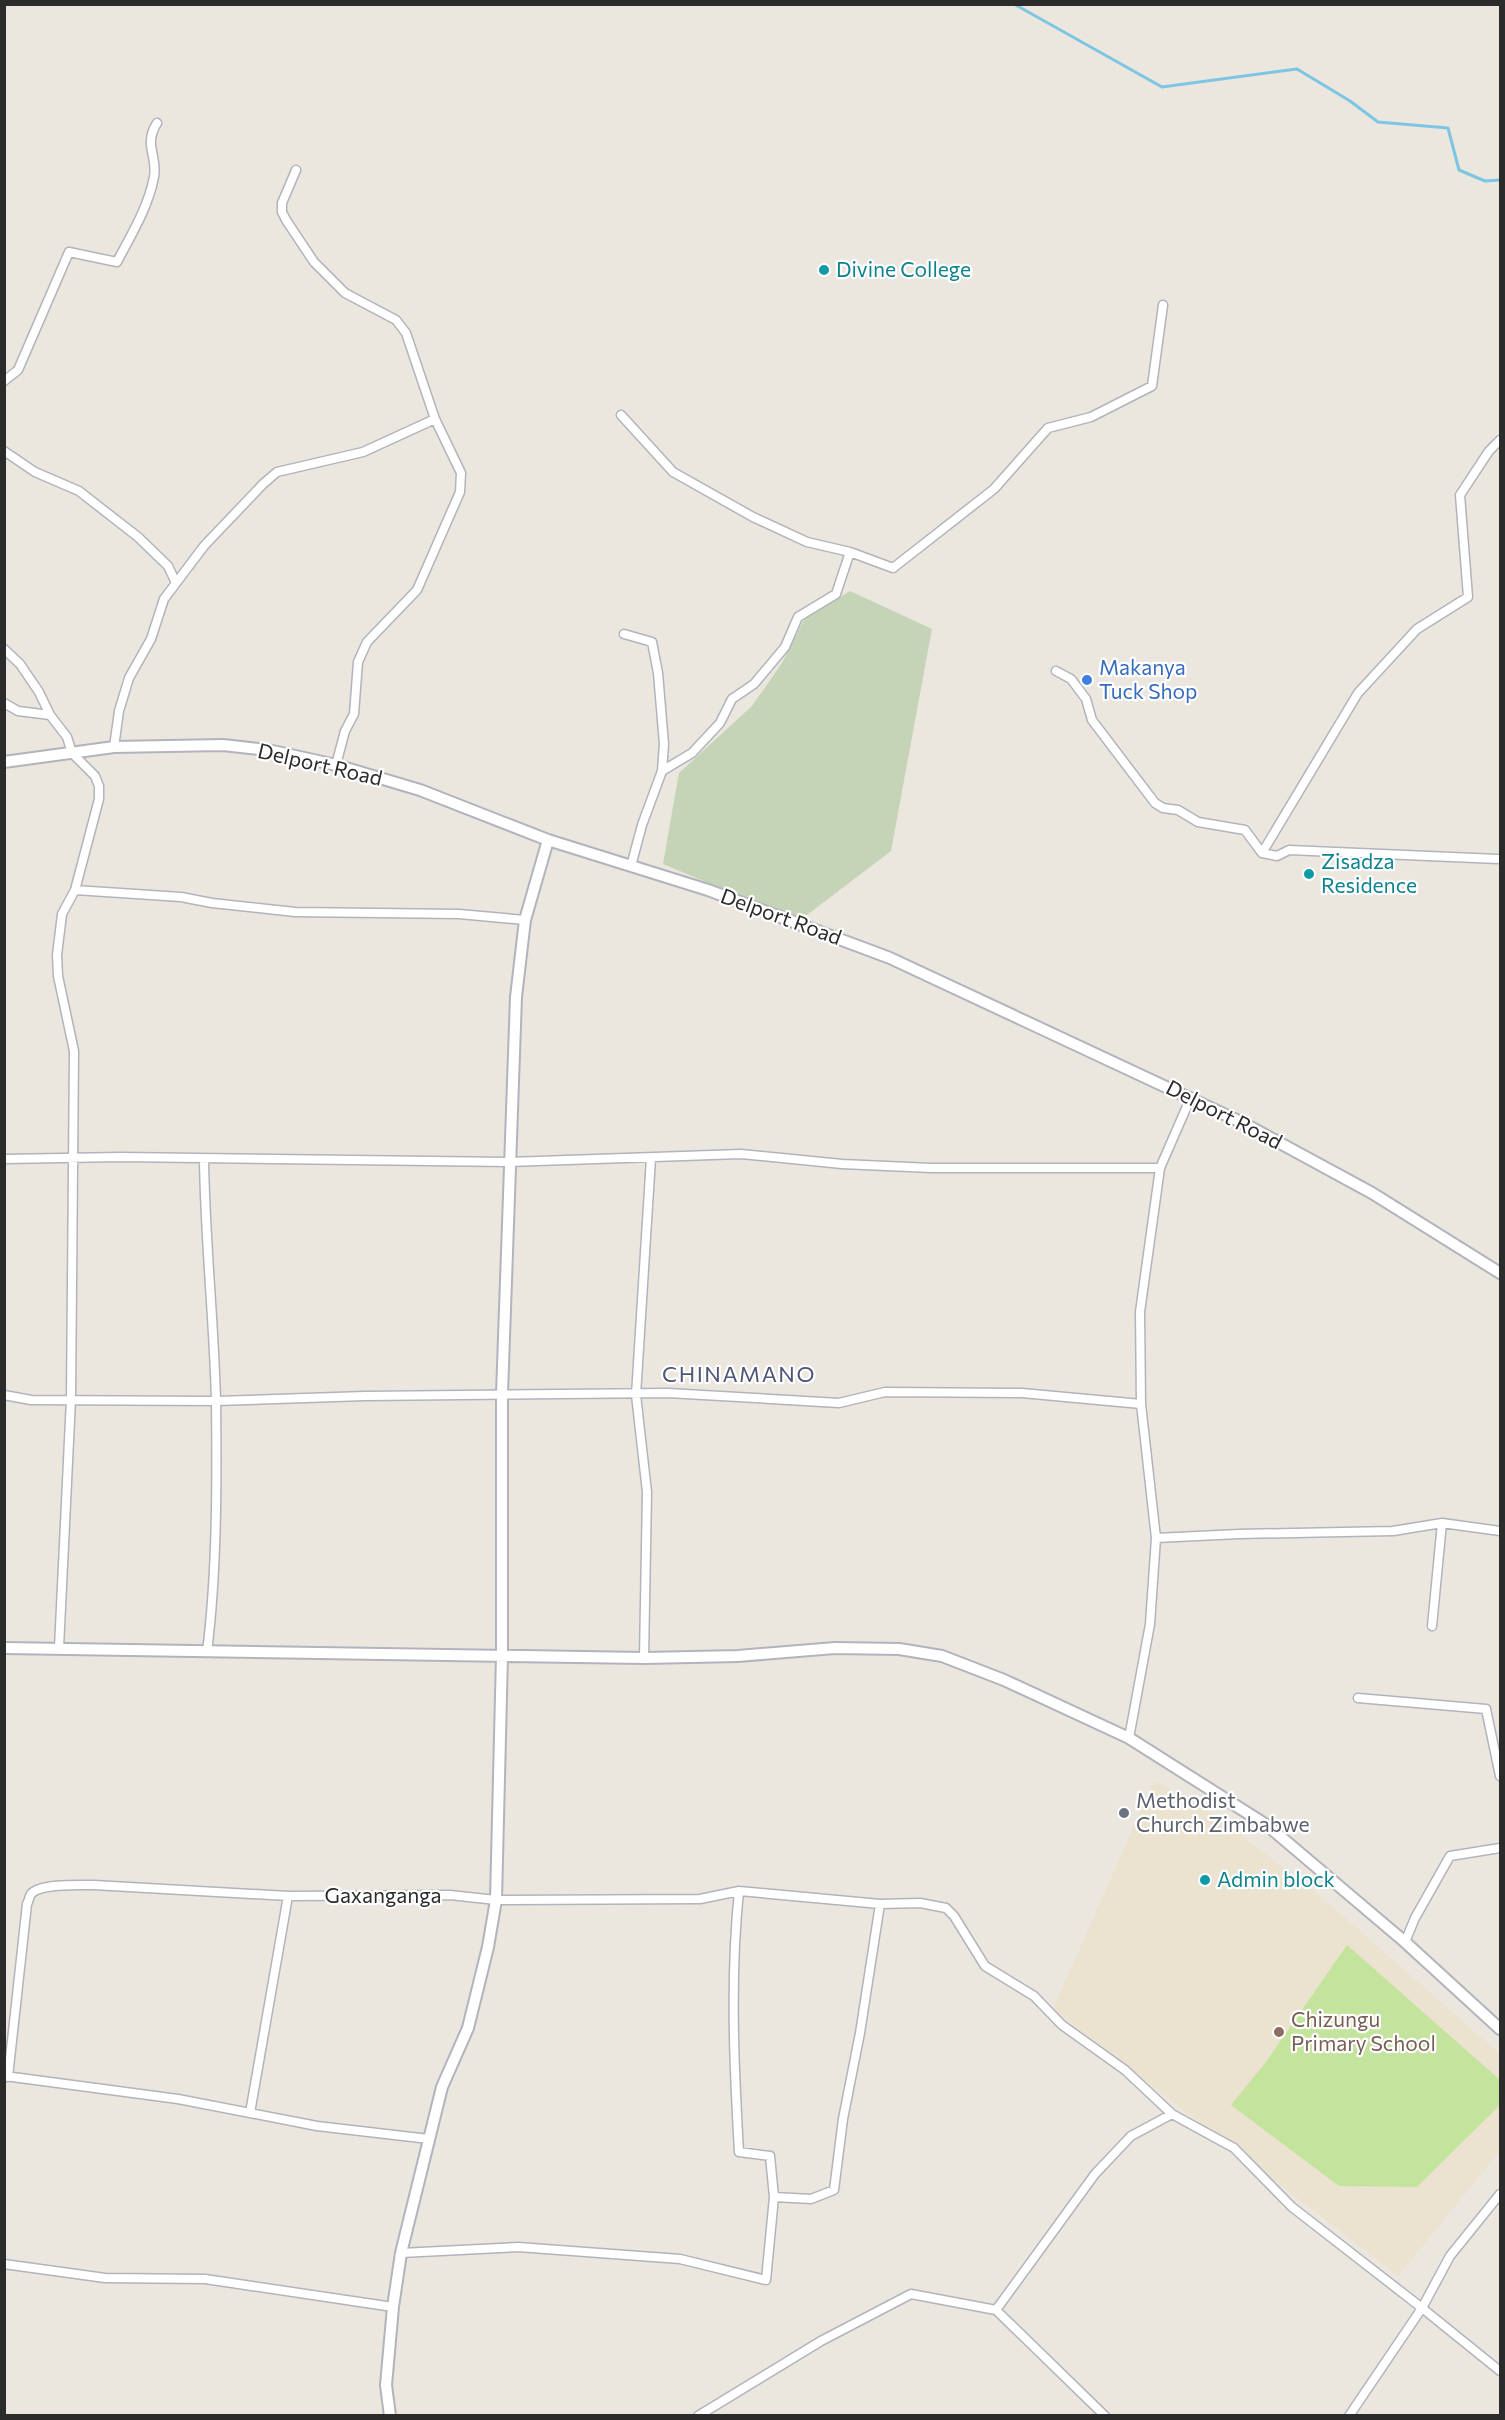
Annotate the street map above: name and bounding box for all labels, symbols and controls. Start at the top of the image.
place label: Divine College [836,256,971,281]
marker: Divine College [817,263,831,277]
place label: Makanya Tuck Shop [1099,654,1198,703]
marker: Makanya Tuck Shop [1080,673,1094,687]
street label: Delport Road [256,737,385,790]
place label: Zisadza Residence [1321,848,1417,897]
marker: Zisadza Residence [1302,867,1316,881]
street label: Delport Road [718,882,845,949]
street label: Delport Road [1162,1074,1287,1154]
district label: CHINAMANO [662,1360,816,1387]
place label: Methodist Church Zimbabwe [1136,1787,1310,1836]
marker: Methodist Church Zimbabwe [1117,1806,1131,1820]
place label: Admin block [1217,1866,1335,1891]
marker: Admin block [1198,1873,1212,1887]
street label: Gaxanganga [324,1882,442,1907]
place label: Chizungu Primary School [1291,2006,1436,2055]
marker: Chizungu Primary School [1272,2025,1286,2039]

